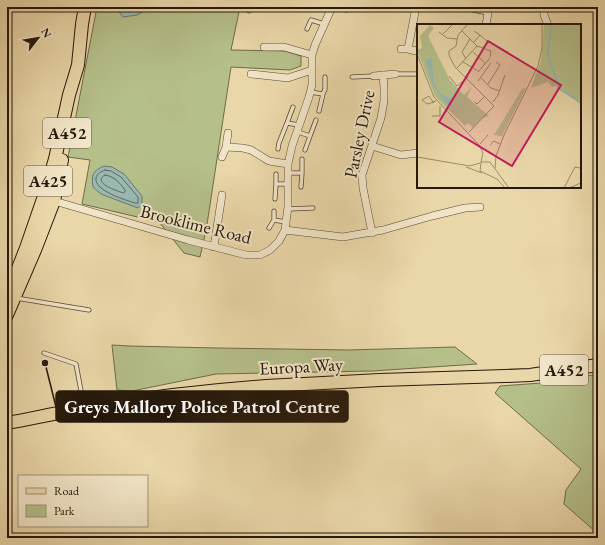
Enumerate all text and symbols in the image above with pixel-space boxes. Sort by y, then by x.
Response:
north arrow [18,18,58,58]
inset map [417,24,581,188]
text: N [38,25,55,40]
street label: Parsley Drive [338,88,380,180]
road number: A452 [43,118,91,148]
road number: A425 [24,166,72,196]
street label: Brooklime Road [138,199,255,249]
street label: Europa Way [259,352,344,380]
road number: A452 [540,355,588,385]
callout: Greys Mallory Police Patrol Centre [56,391,348,422]
text: Greys Mallory Police Patrol Centre [64,394,340,419]
legend [18,475,148,527]
text: Road [54,483,80,499]
text: Park [54,503,75,519]

